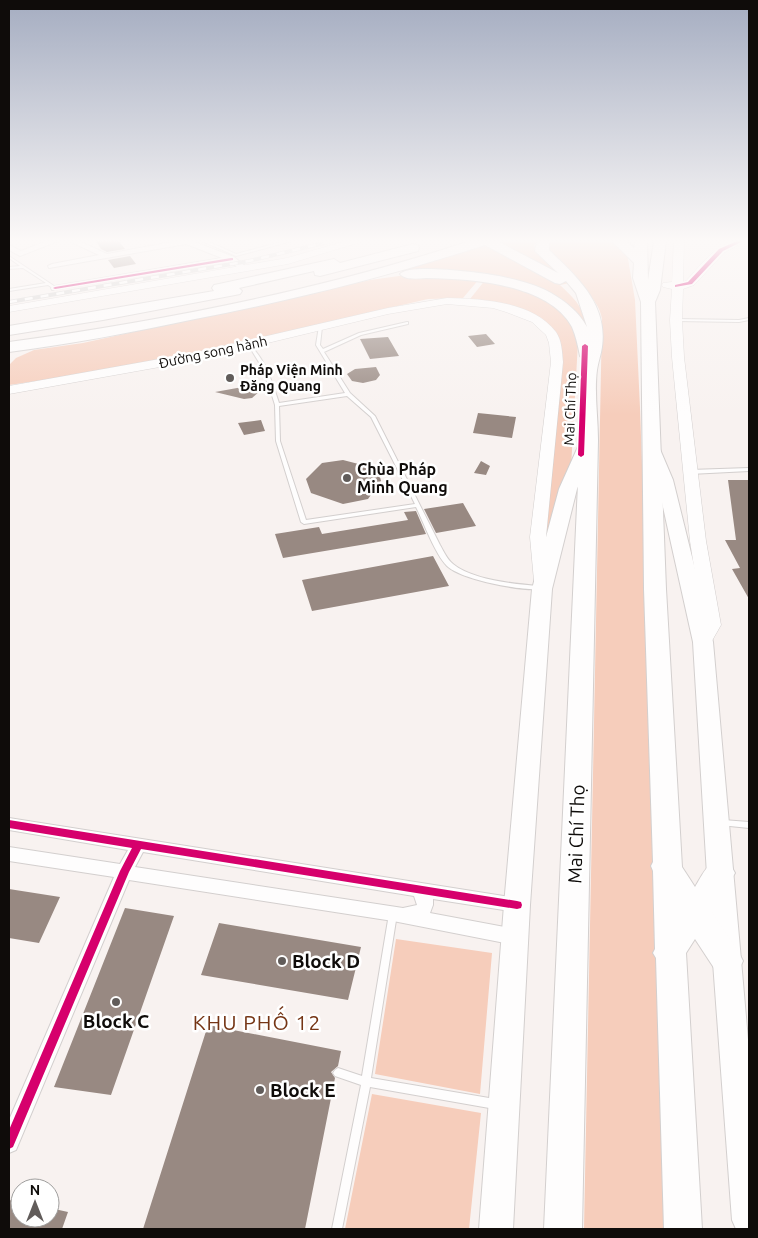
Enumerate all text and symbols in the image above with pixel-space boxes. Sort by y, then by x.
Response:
street label: Đường song hành [157,333,269,371]
place label: Pháp Viện Minh Đăng Quang [240,362,343,394]
marker: Pháp Viện Minh Đăng Quang [224,372,236,384]
street label: Mai Chí Thọ [561,372,579,446]
place label: Chùa Pháp Minh Quang [357,460,448,496]
marker: Chùa Pháp Minh Quang [341,472,353,484]
street label: Mai Chí Thọ [563,784,589,884]
place label: Block D [292,950,360,972]
marker: Block D [276,955,288,967]
marker: Block C [110,996,122,1008]
district label: KHU PHỐ 12 [193,1005,321,1034]
place label: Block C [83,1010,149,1032]
place label: Block E [270,1079,336,1101]
marker: Block E [254,1084,266,1096]
north arrow [10,1178,60,1228]
text: N [30,1182,40,1198]

